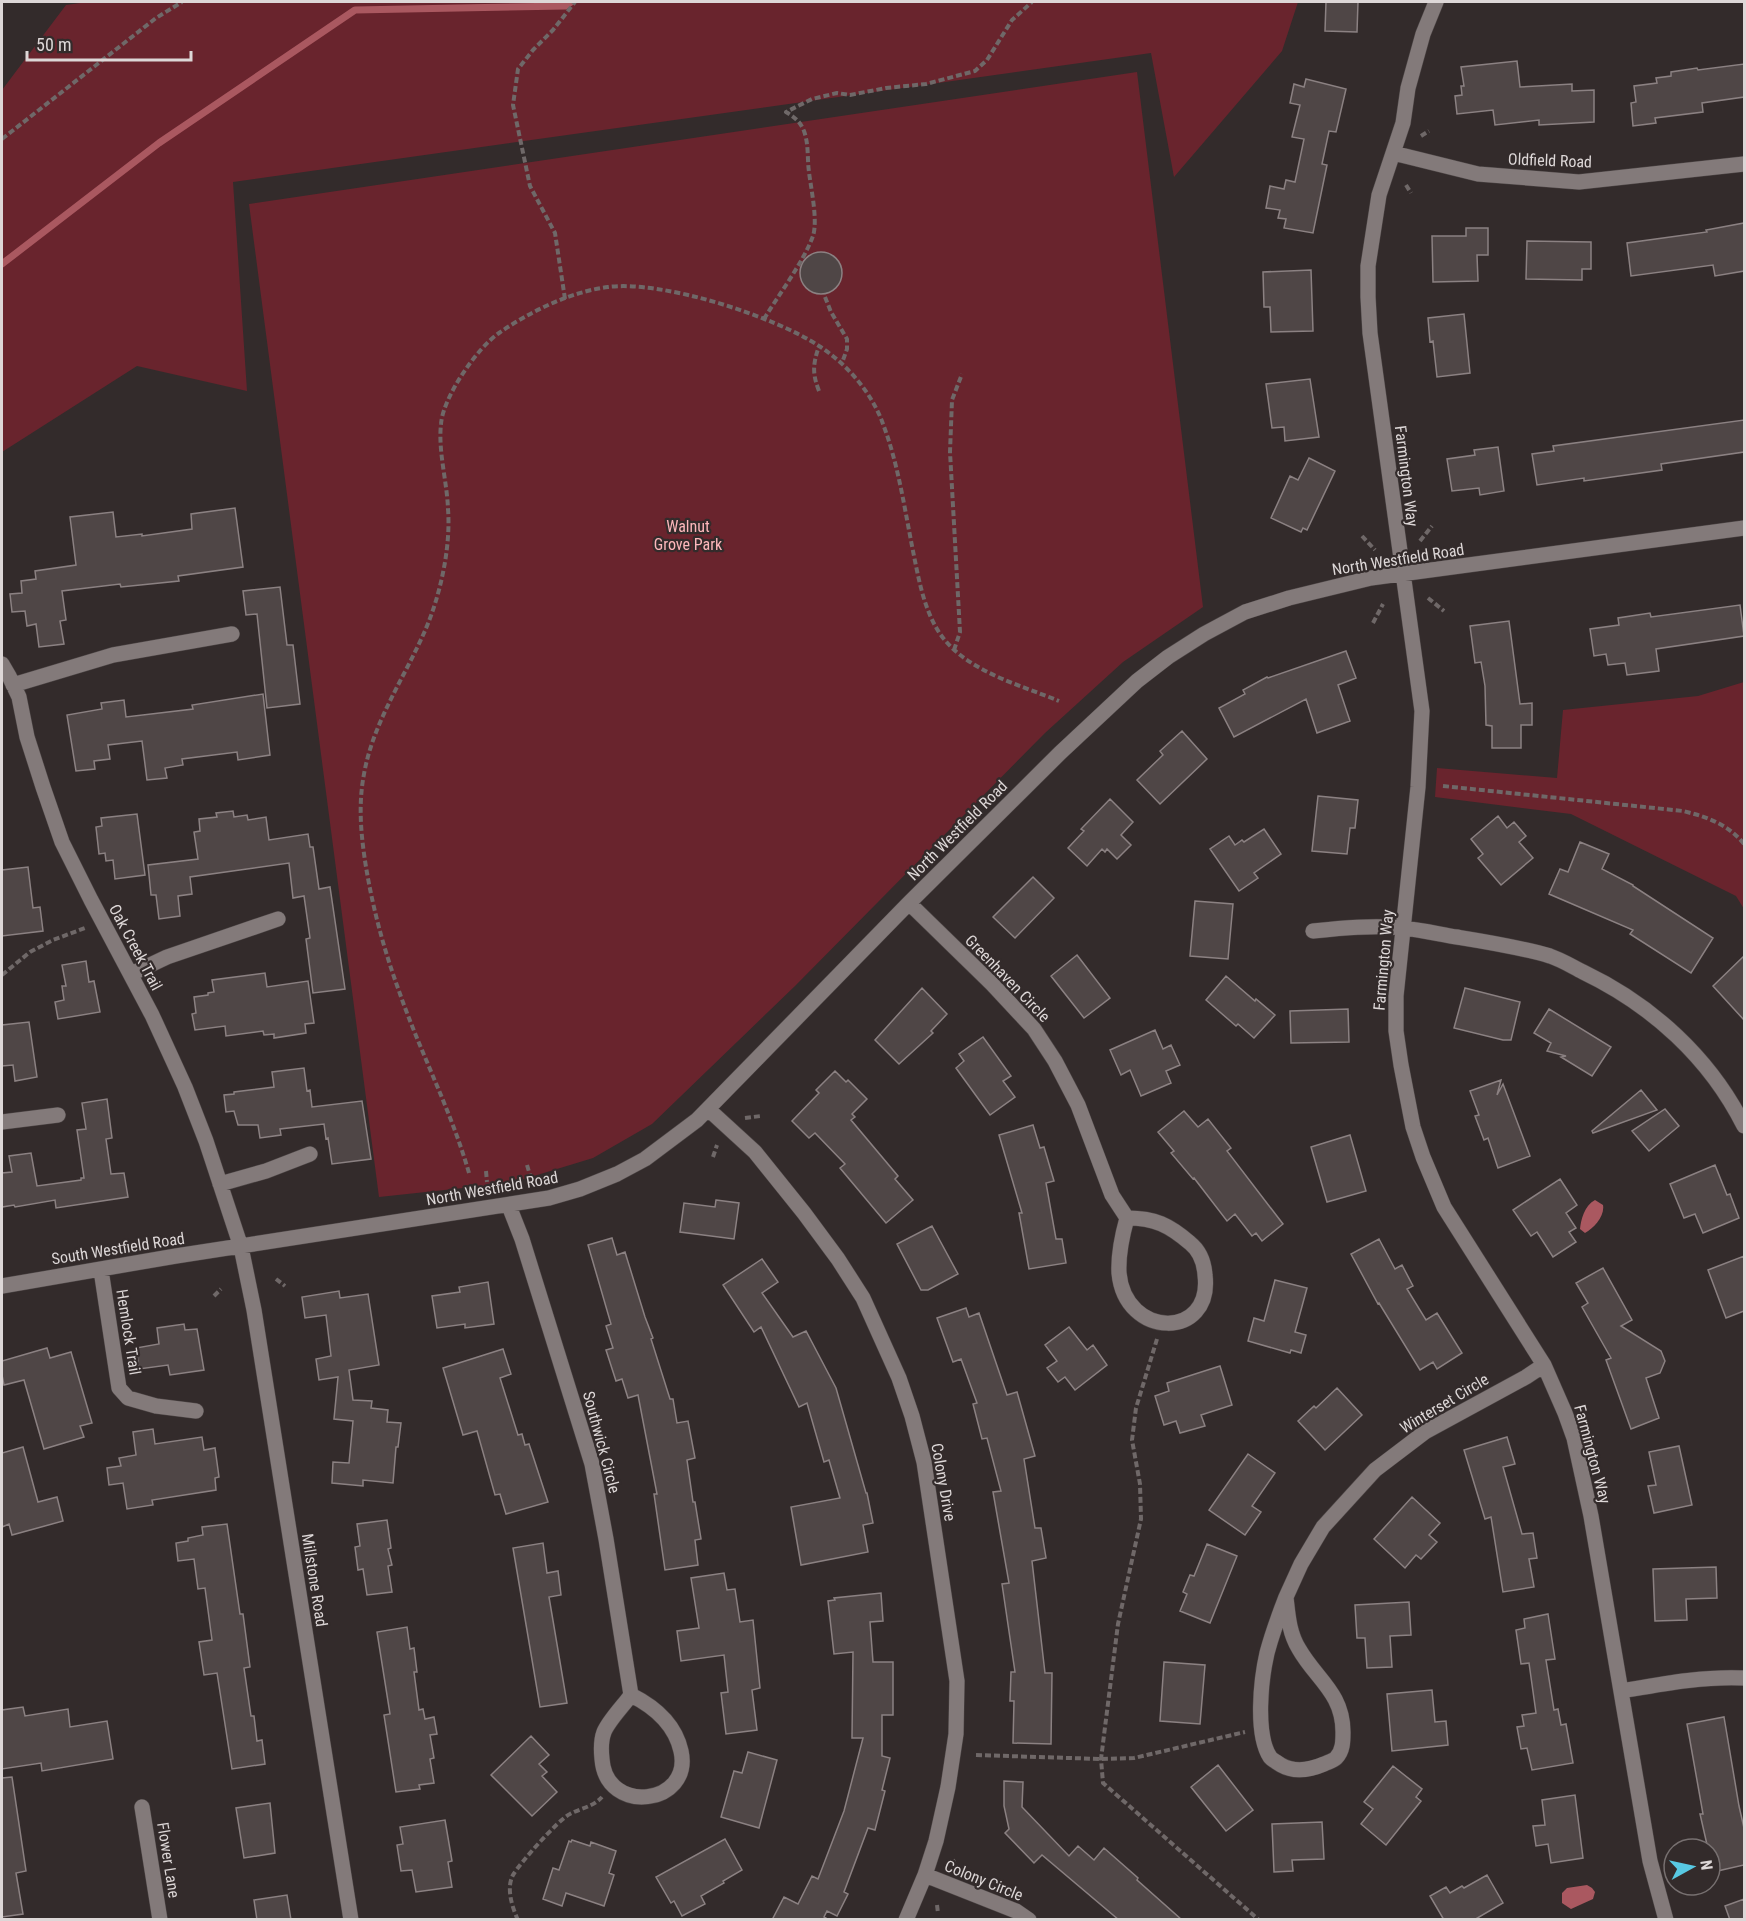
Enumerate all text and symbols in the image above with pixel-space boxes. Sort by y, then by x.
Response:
scale bar [27,24,190,62]
text: 50 m [36,34,71,55]
street label: Oldfield Road [1508,150,1592,171]
street label: Farmington Way [1391,425,1422,528]
park label: Walnut Grove Park [654,517,723,554]
street label: North Westfield Road [1331,540,1466,579]
street label: North Westfield Road [903,776,1011,884]
street label: Oak Creek Trail [105,901,166,994]
street label: Farmington Way [1370,908,1397,1011]
street label: Greenhaven Circle [961,931,1054,1026]
street label: North Westfield Road [425,1168,560,1209]
street label: South Westfield Road [50,1229,186,1268]
street label: Hemlock Trail [112,1288,145,1376]
street label: Winterset Circle [1397,1370,1492,1437]
street label: Southwick Circle [579,1389,624,1495]
street label: Farmington Way [1570,1403,1615,1506]
street label: Colony Drive [927,1442,960,1523]
street label: Millstone Road [298,1532,331,1628]
street label: Flower Lane [153,1821,184,1899]
north arrow [1662,1837,1722,1897]
street label: Colony Circle [942,1856,1026,1905]
text: N [1696,1859,1716,1871]

